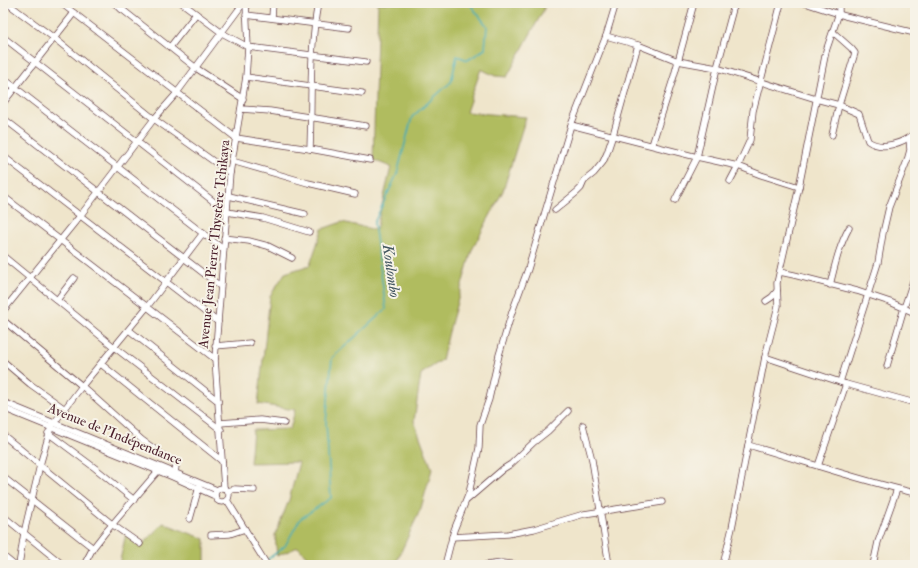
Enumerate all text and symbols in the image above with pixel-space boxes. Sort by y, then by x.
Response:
street label: Avenue Jean Pierre Thystère Tchikaya [194,139,234,350]
water label: Koulombo [378,242,404,299]
street label: Avenue de l'Indépendance [44,399,185,470]

